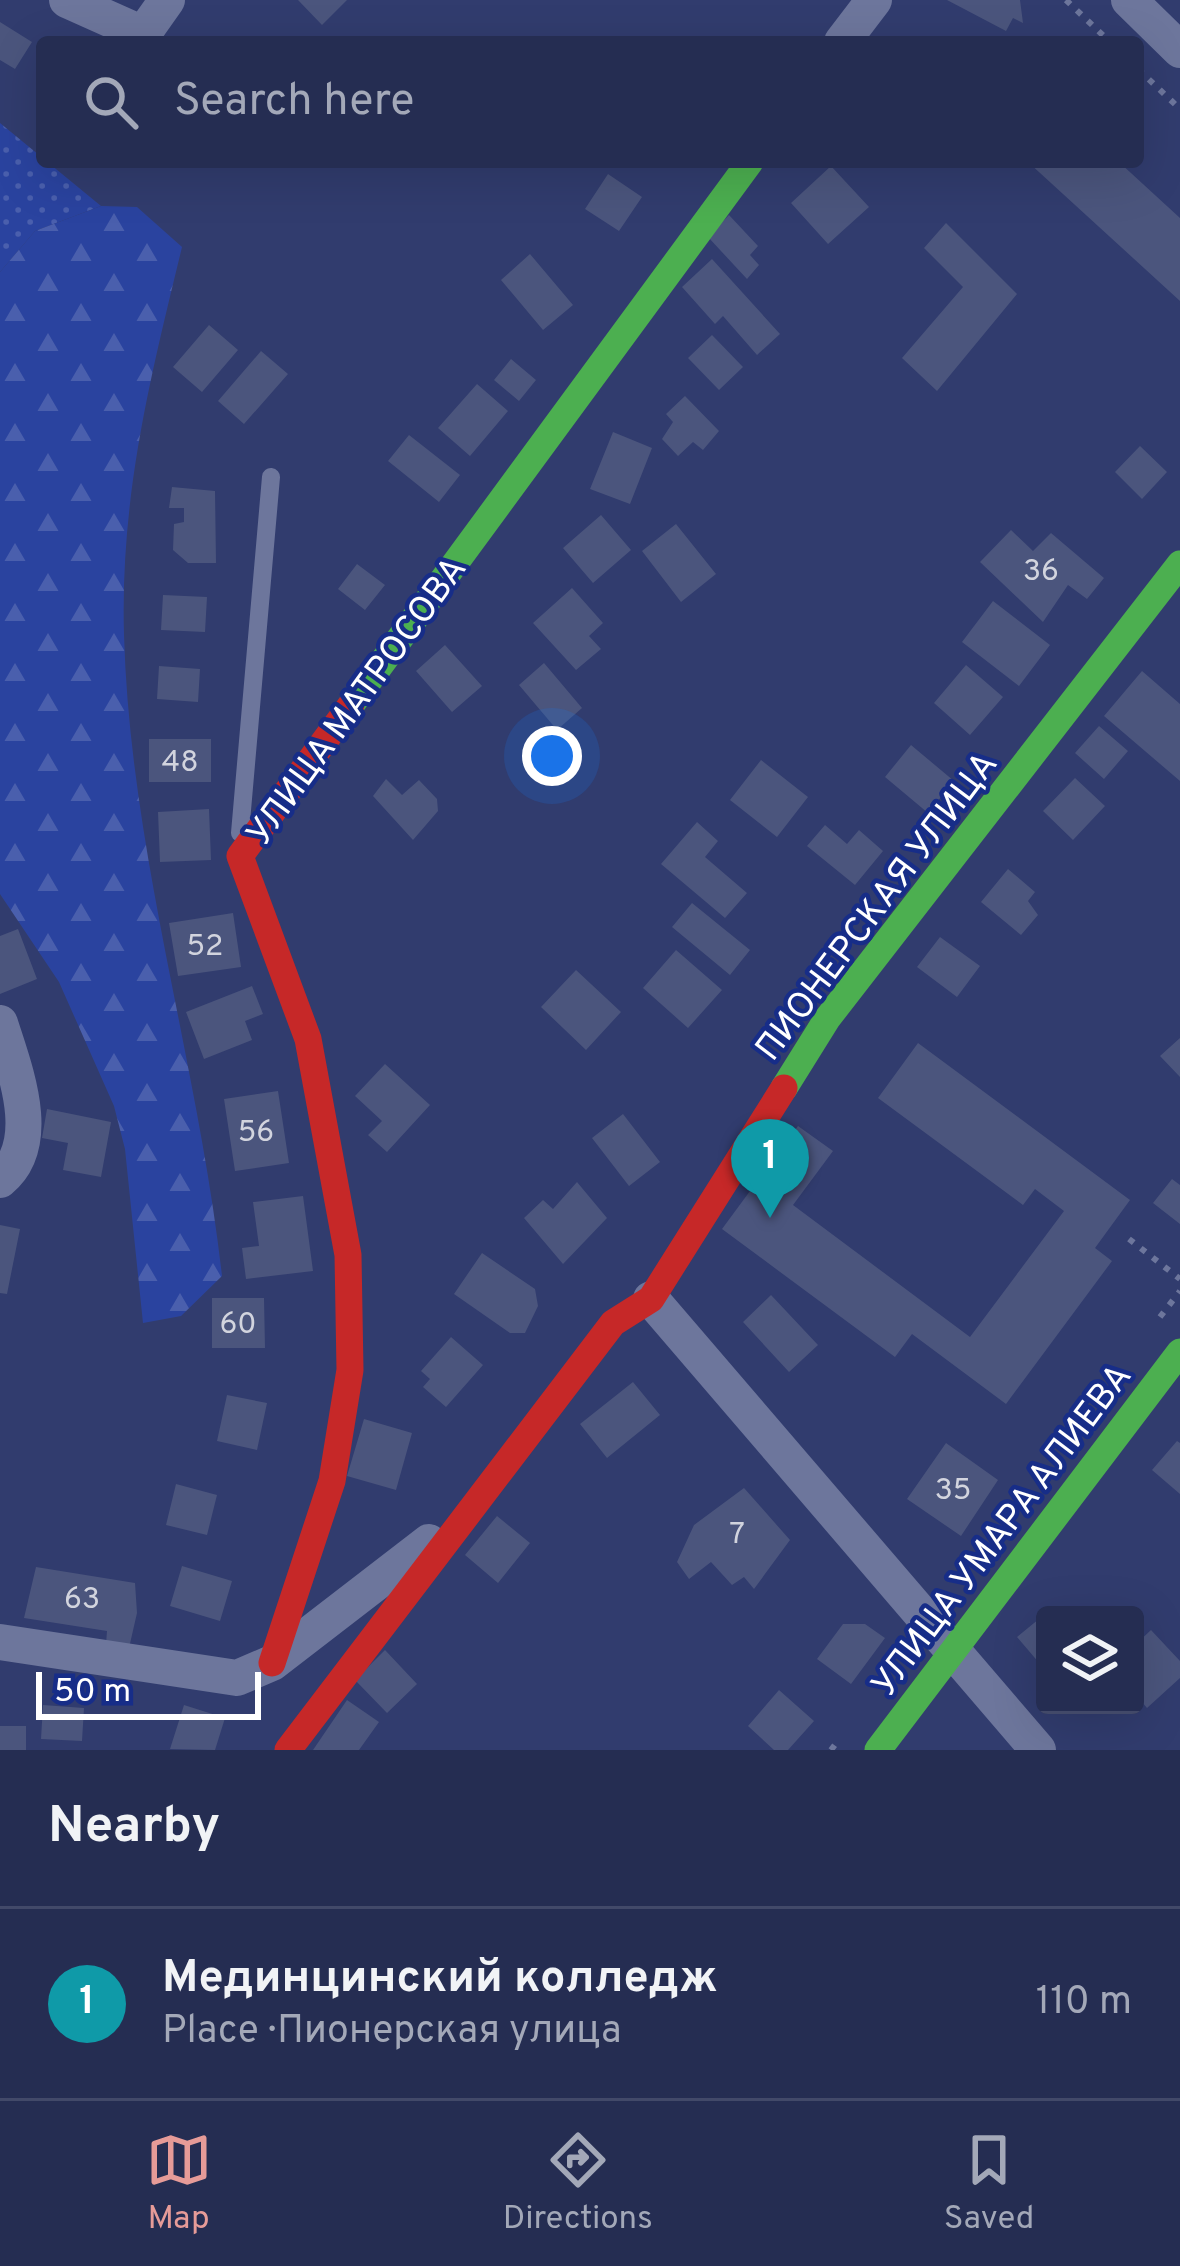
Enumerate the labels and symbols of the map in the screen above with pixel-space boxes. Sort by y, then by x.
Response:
street label: УЛИЦА МАТРОСОВА [238,549,479,856]
house number: 36 [1023,554,1059,591]
your location [522,726,582,786]
street label: ПИОНЕРСКАЯ УЛИЦА [747,744,1010,1071]
house number: 48 [162,745,198,782]
house number: 52 [187,929,223,966]
house number: 56 [238,1115,274,1152]
pin: 1 [731,1119,809,1218]
house number: 60 [219,1307,257,1344]
street label: УЛИЦА УМАРА АЛИЕВА [863,1356,1144,1707]
house number: 35 [935,1473,971,1510]
house number: 7 [729,1517,745,1554]
house number: 63 [64,1582,100,1619]
scale bar [36,1666,261,1719]

